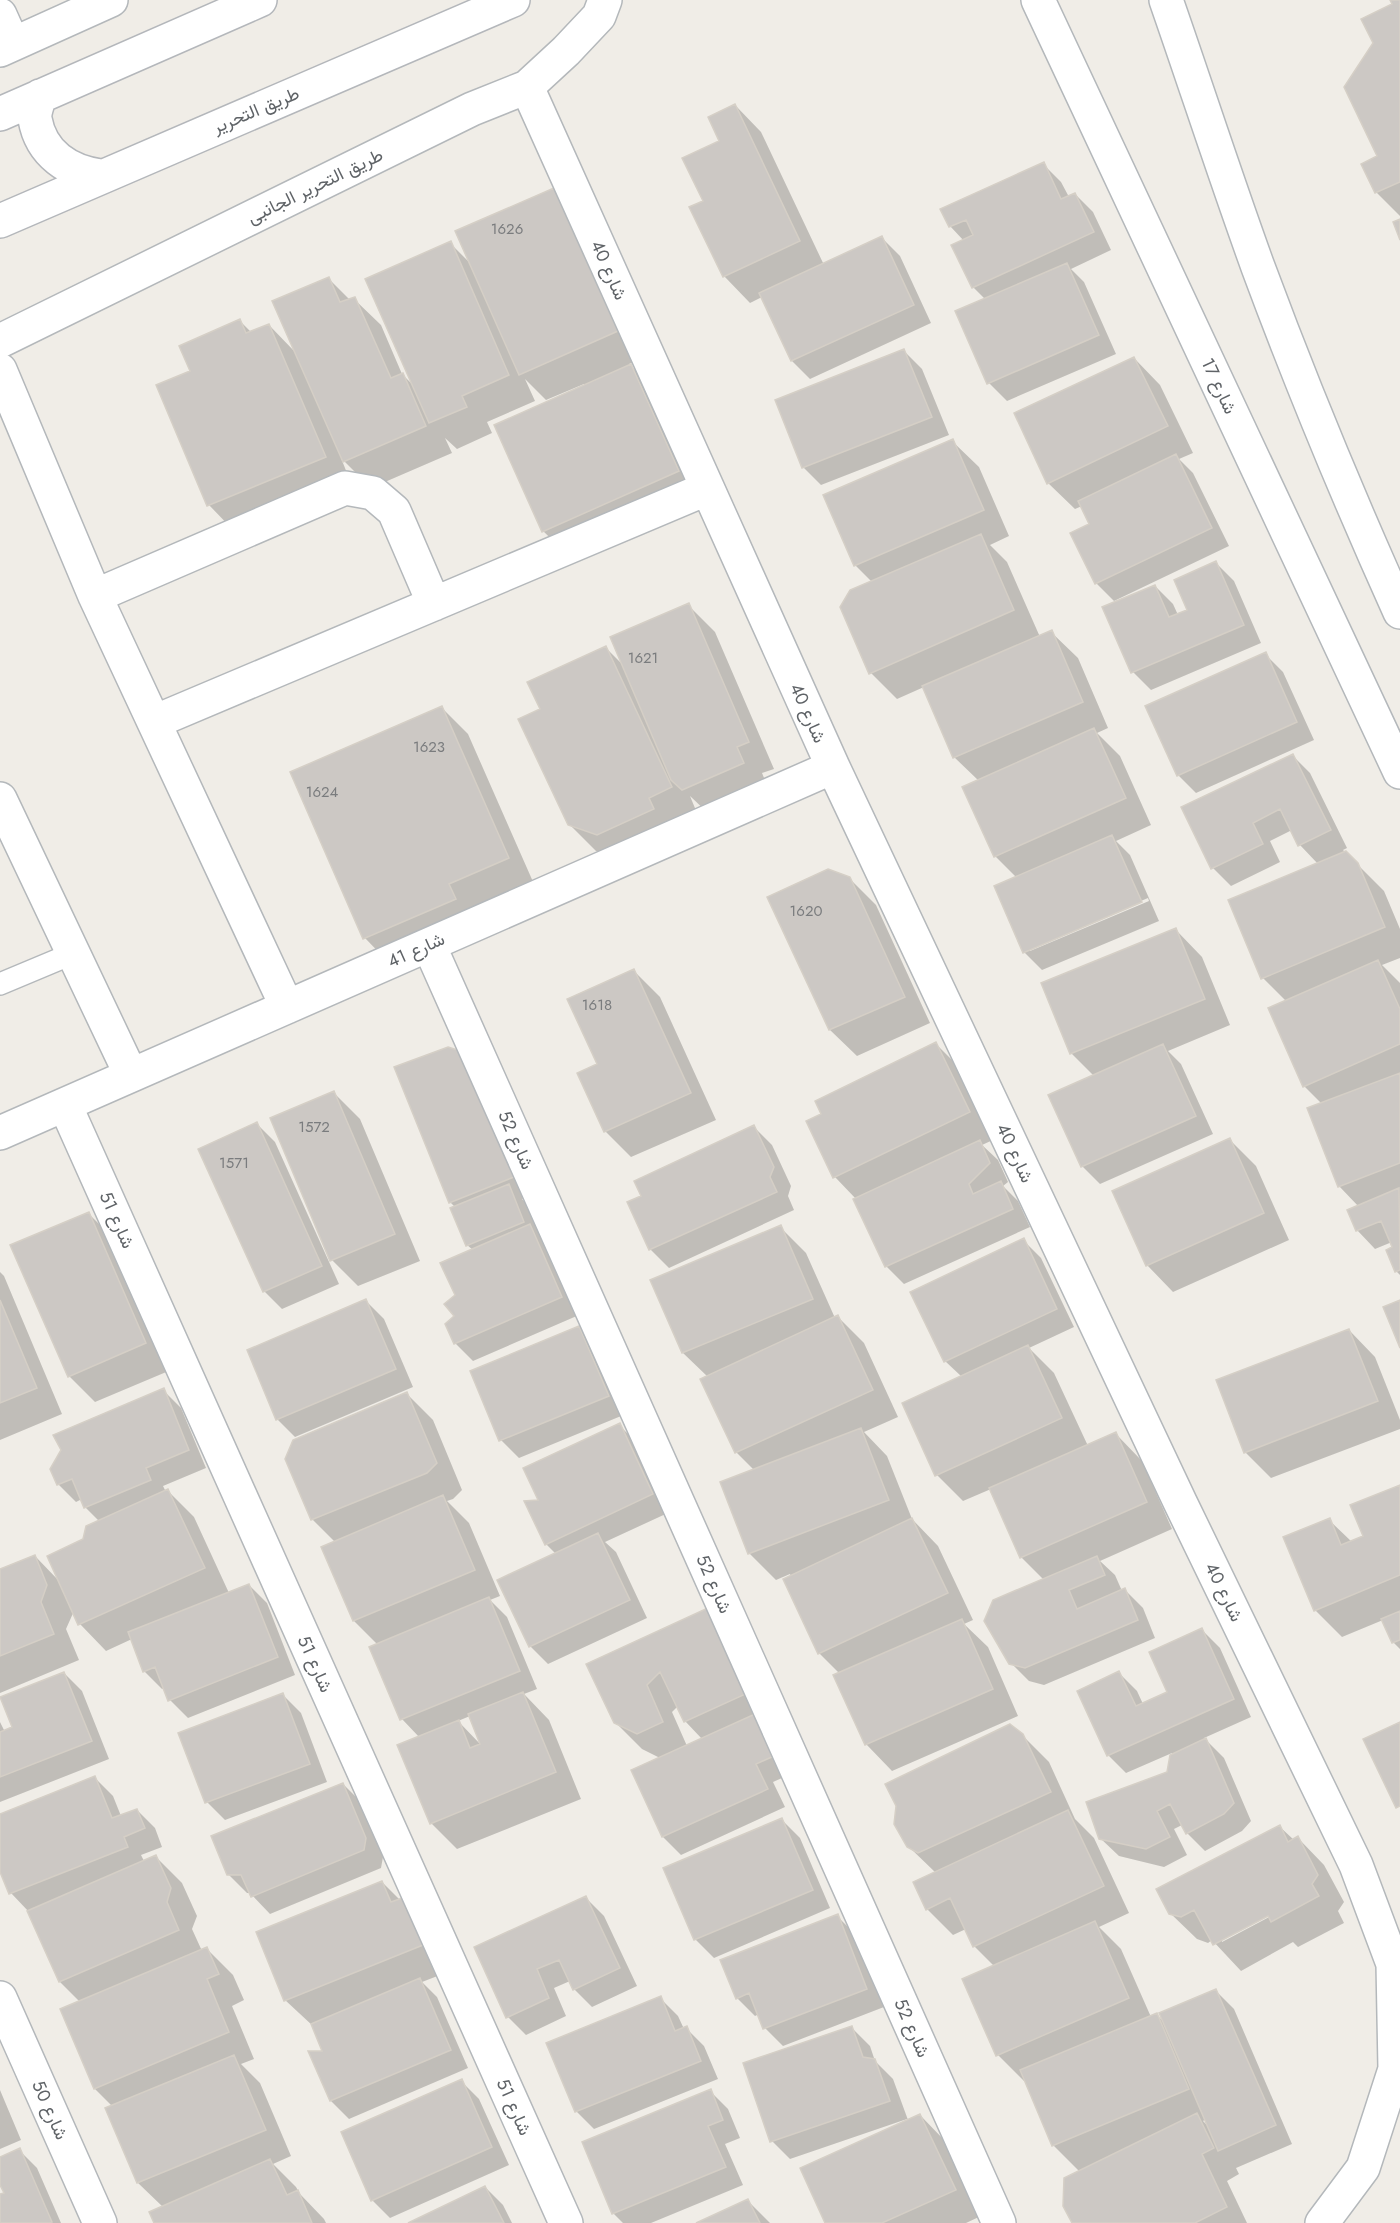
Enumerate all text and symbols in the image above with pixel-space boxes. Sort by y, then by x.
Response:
street label: طريق التحرير [208,80,303,140]
street label: طريق التحرير الجانبى [243,142,387,230]
house number: 1626 [491,218,523,240]
street label: شارع 40 [584,236,634,304]
street label: شارع 17 [1195,354,1243,418]
house number: 1621 [628,647,658,669]
street label: شارع 40 [783,679,833,747]
house number: 1623 [413,736,445,758]
house number: 1624 [306,781,339,803]
house number: 1620 [790,900,822,922]
street label: شارع 41 [383,926,449,974]
house number: 1618 [582,994,612,1016]
street label: شارع 52 [492,1106,540,1174]
house number: 1572 [298,1116,330,1138]
street label: شارع 40 [990,1119,1040,1187]
house number: 1571 [219,1152,249,1174]
street label: شارع 51 [93,1187,141,1253]
street label: شارع 52 [690,1550,738,1618]
street label: شارع 40 [1199,1558,1249,1626]
street label: شارع 51 [291,1631,339,1697]
street label: شارع 52 [888,1994,936,2062]
street label: شارع 51 [490,2074,538,2140]
street label: شارع 50 [25,2076,75,2144]

